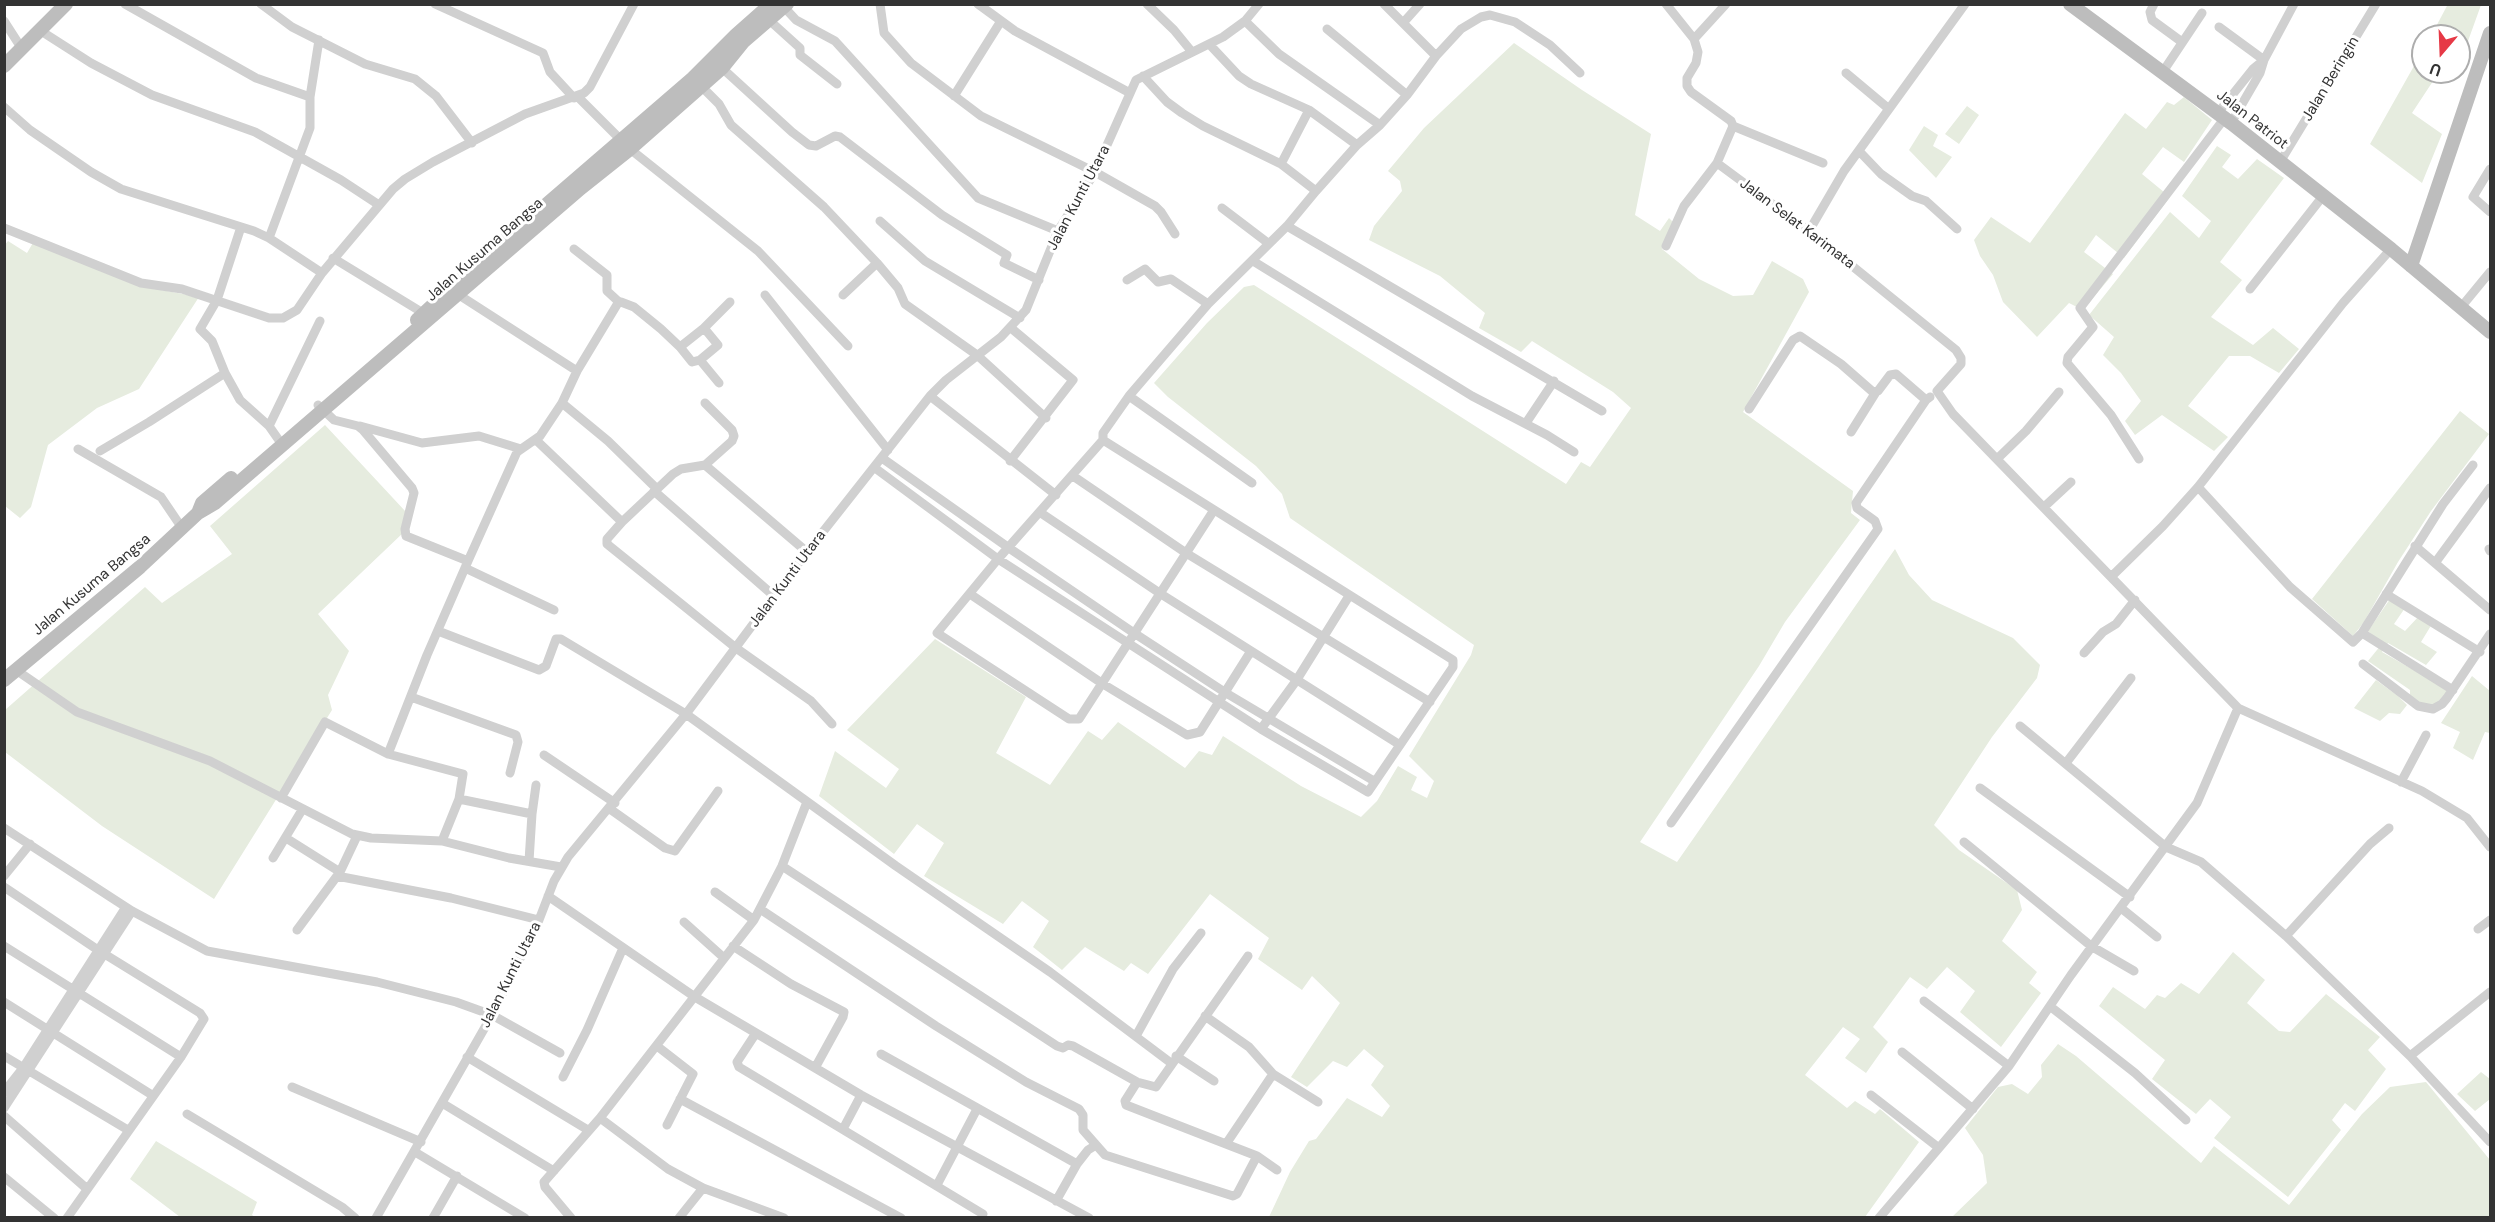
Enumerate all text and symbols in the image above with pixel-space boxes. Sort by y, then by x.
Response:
north arrow [2411,24,2471,84]
street label: Jalan Beringin [2299,33,2363,125]
text: U [2427,58,2444,81]
street label: Jalan Patriot [2213,87,2291,153]
street label: Jalan Kunti Utara [1044,142,1114,254]
street label: Jalan Selat Karimata [1736,175,1858,273]
street label: Jalan Kusuma Bangsa [423,195,547,305]
street label: Jalan Kunti Utara [746,527,830,631]
street label: Jalan Kusuma Bangsa [29,530,155,640]
street label: Jalan Kunti Utara [477,919,545,1031]

